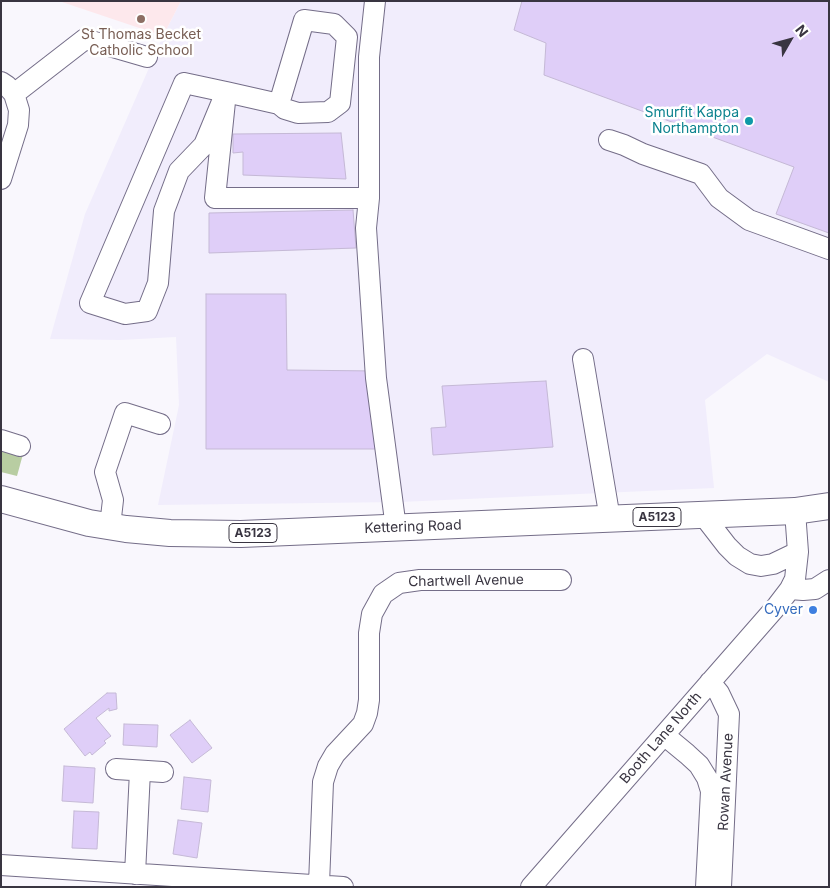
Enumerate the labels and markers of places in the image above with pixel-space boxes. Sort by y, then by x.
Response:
marker: St Thomas Becket Catholic School [135,13,147,25]
place label: St Thomas Becket Catholic School [81,27,201,59]
place label: Smurfit Kappa Northampton [644,105,739,138]
marker: Smurfit Kappa Northampton [743,115,755,127]
place label: Cyver [764,602,803,618]
marker: Cyver [807,604,819,616]

